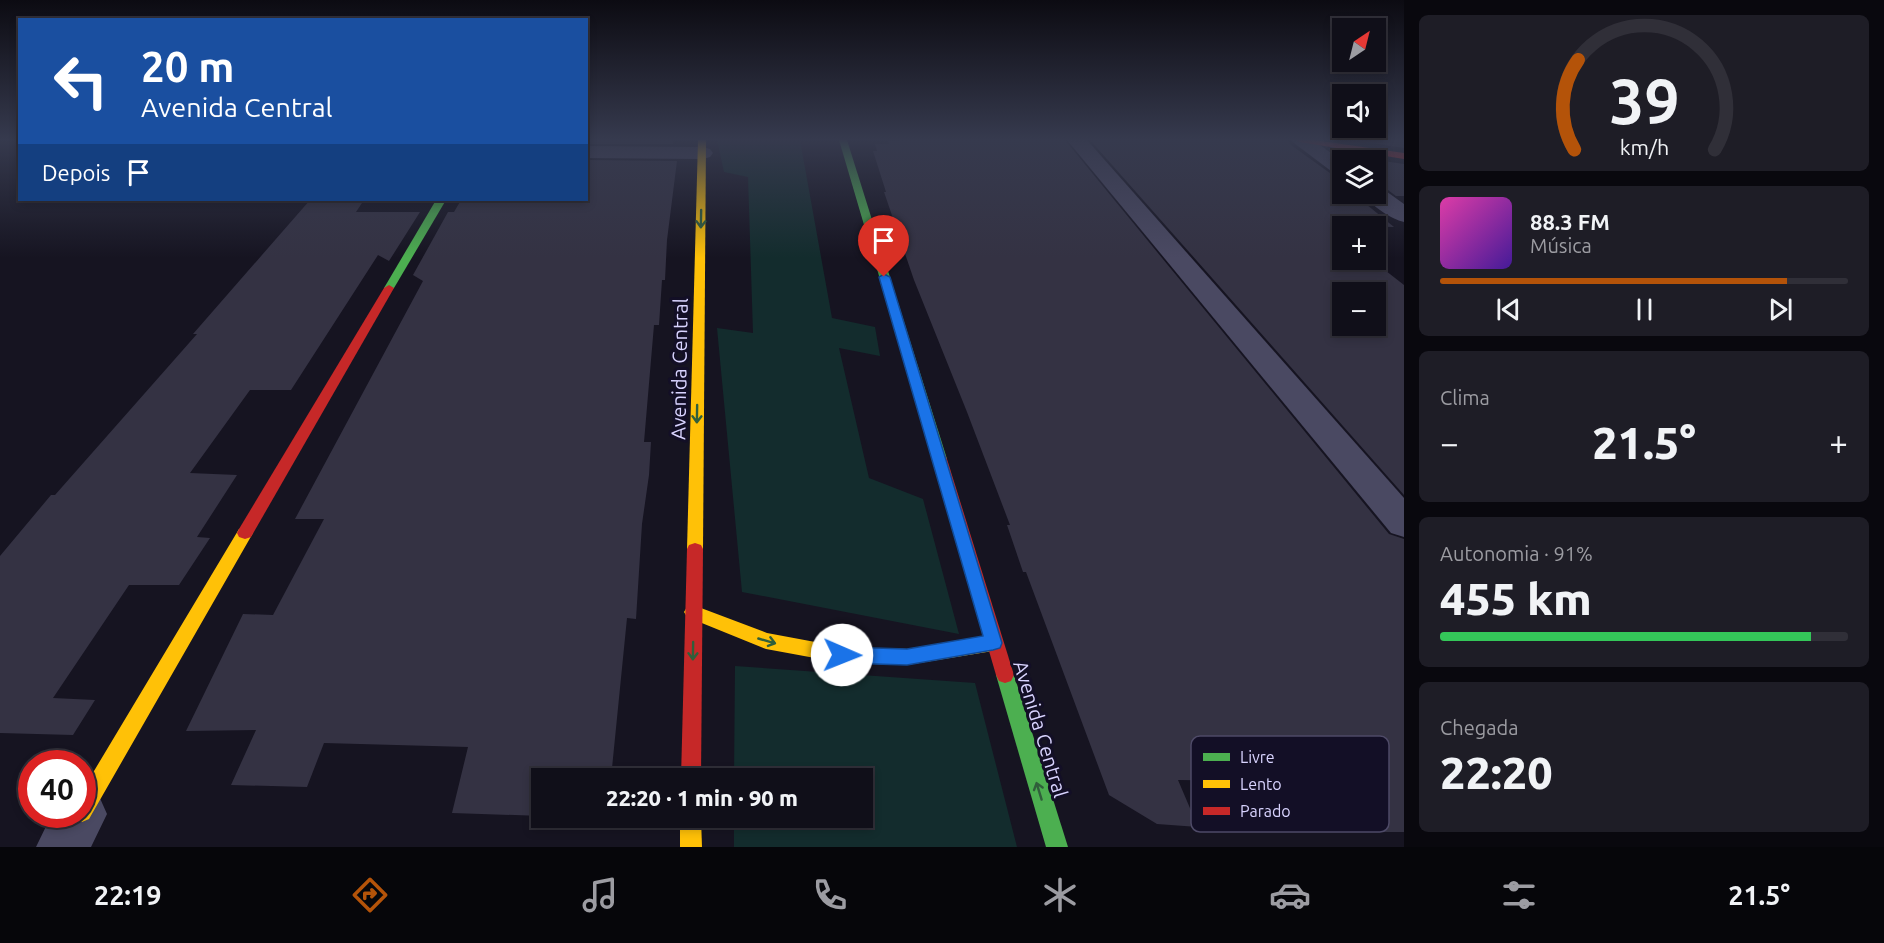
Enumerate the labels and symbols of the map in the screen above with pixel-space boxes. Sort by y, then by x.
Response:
north arrow [1332,18,1386,72]
one-way arrow [695,209,707,229]
pin [858,215,909,277]
street label: Avenida Central [666,298,692,440]
one-way arrow [691,404,703,424]
position arrow [810,623,874,687]
one-way arrow [757,635,776,647]
one-way arrow [687,641,699,661]
street label: Avenida Central [1009,658,1073,800]
legend [1191,736,1389,832]
text: Livre [1240,748,1275,766]
speed limit sign: 40 [18,750,96,828]
text: Lento [1240,775,1282,793]
one-way arrow [1033,782,1044,801]
text: Parado [1240,802,1291,820]

